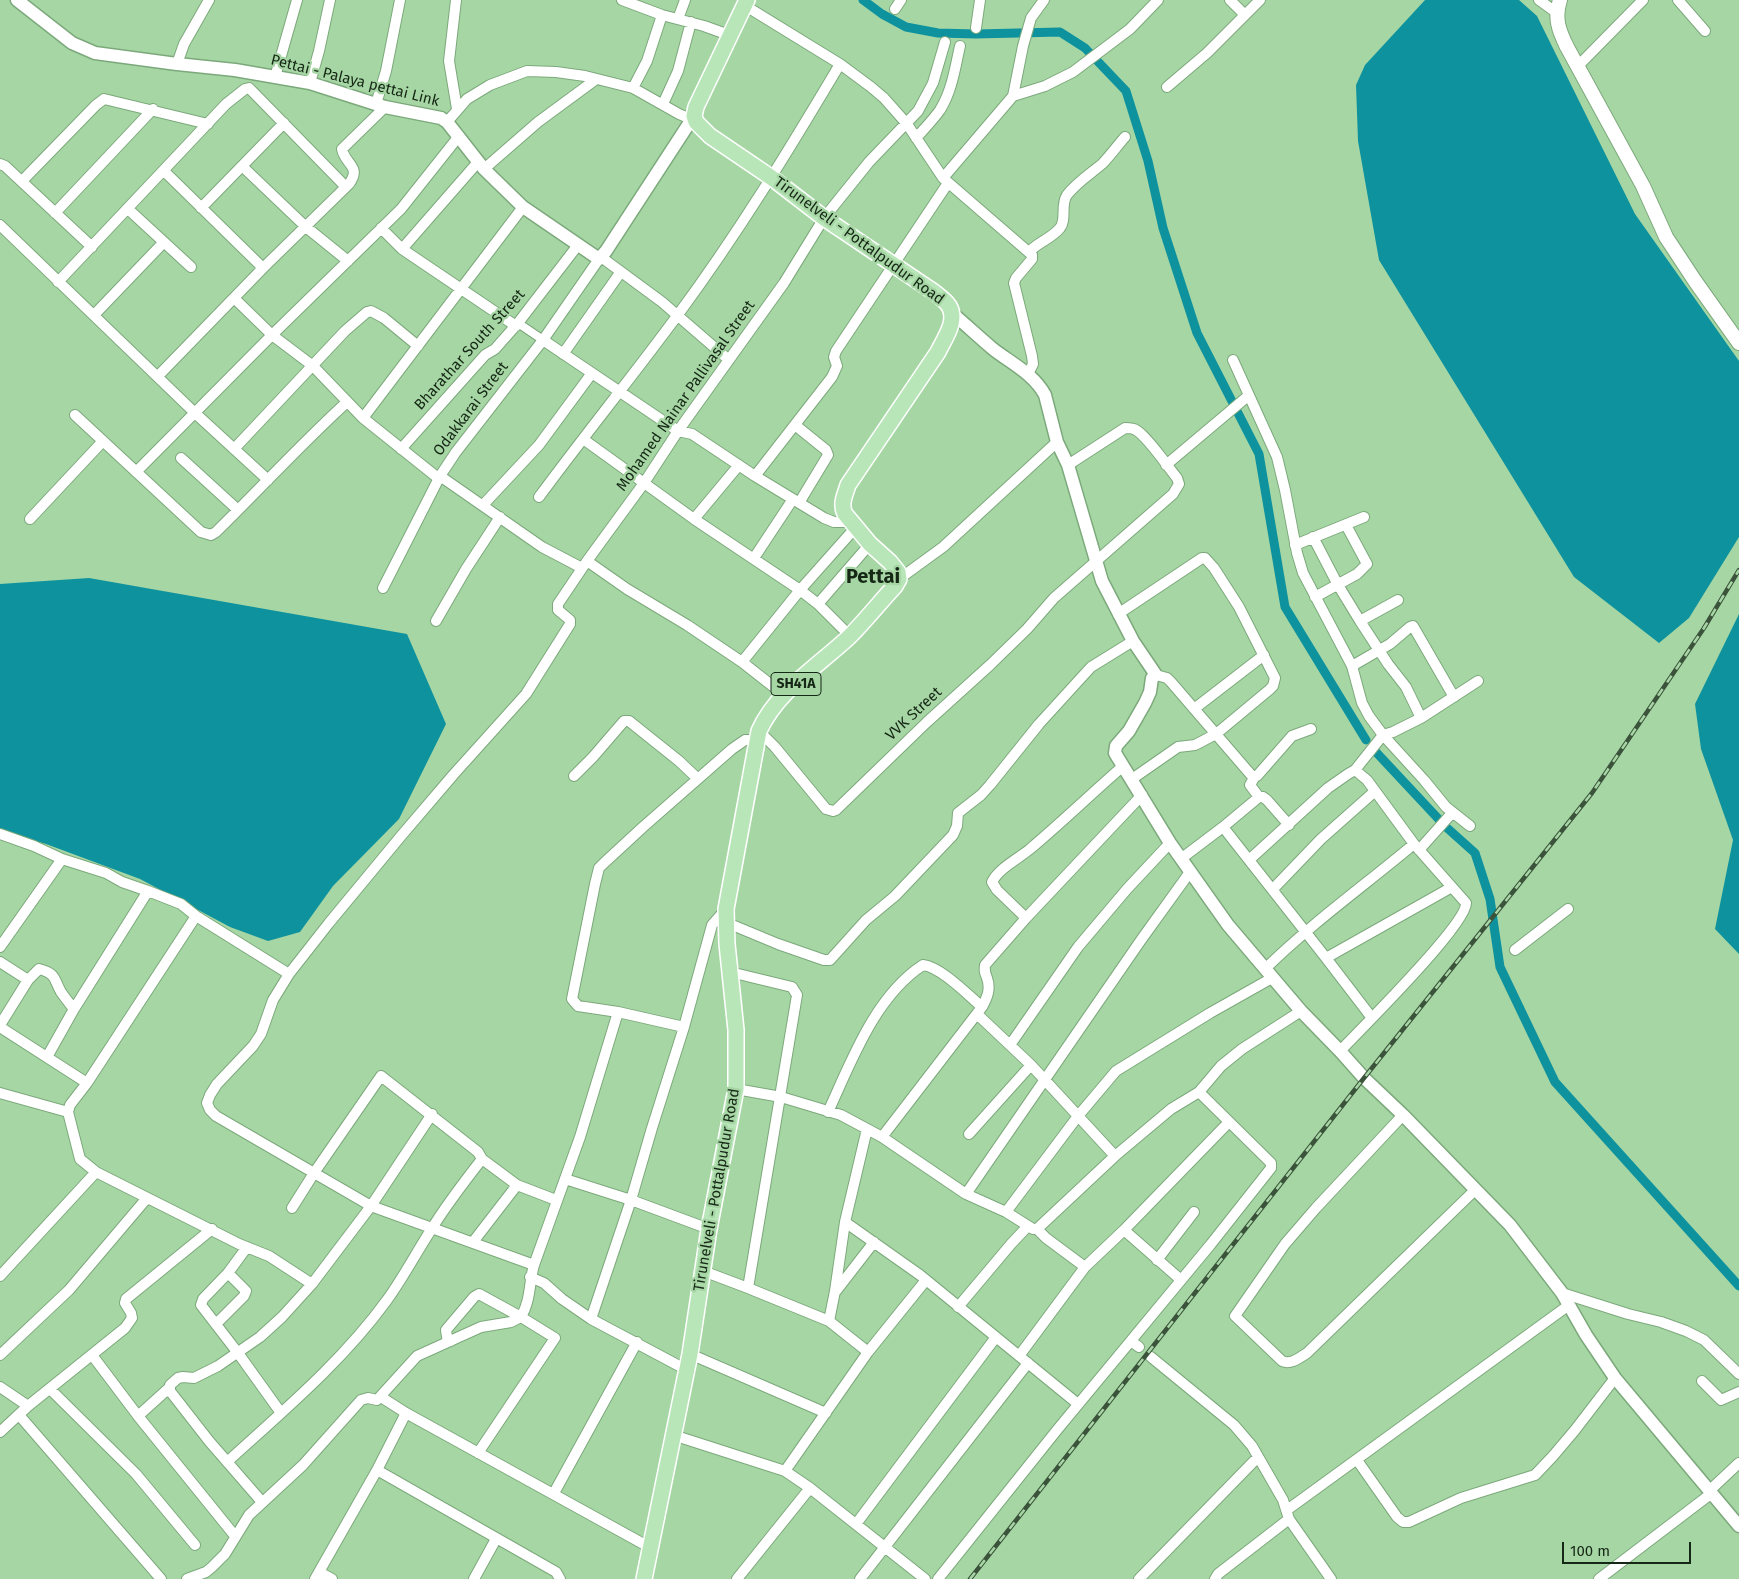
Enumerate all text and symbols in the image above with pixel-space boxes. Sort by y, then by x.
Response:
street label: Pettai - Palaya pettai Link [269,51,441,111]
street label: Tirunelveli - Pottalpudur Road [771,173,947,309]
street label: Bharathar South Street [411,286,529,414]
street label: Mohamed Nainar Pallivasal Street [613,297,759,495]
street label: Odakkarai Street [430,358,512,460]
district label: Pettai [846,565,900,589]
road number: SH41A [771,672,821,696]
street label: VVK Street [882,683,946,745]
street label: Tirunelveli - Pottalpudur Road [690,1087,744,1293]
scale bar [1564,1532,1693,1564]
text: 100 m [1570,1542,1610,1560]

